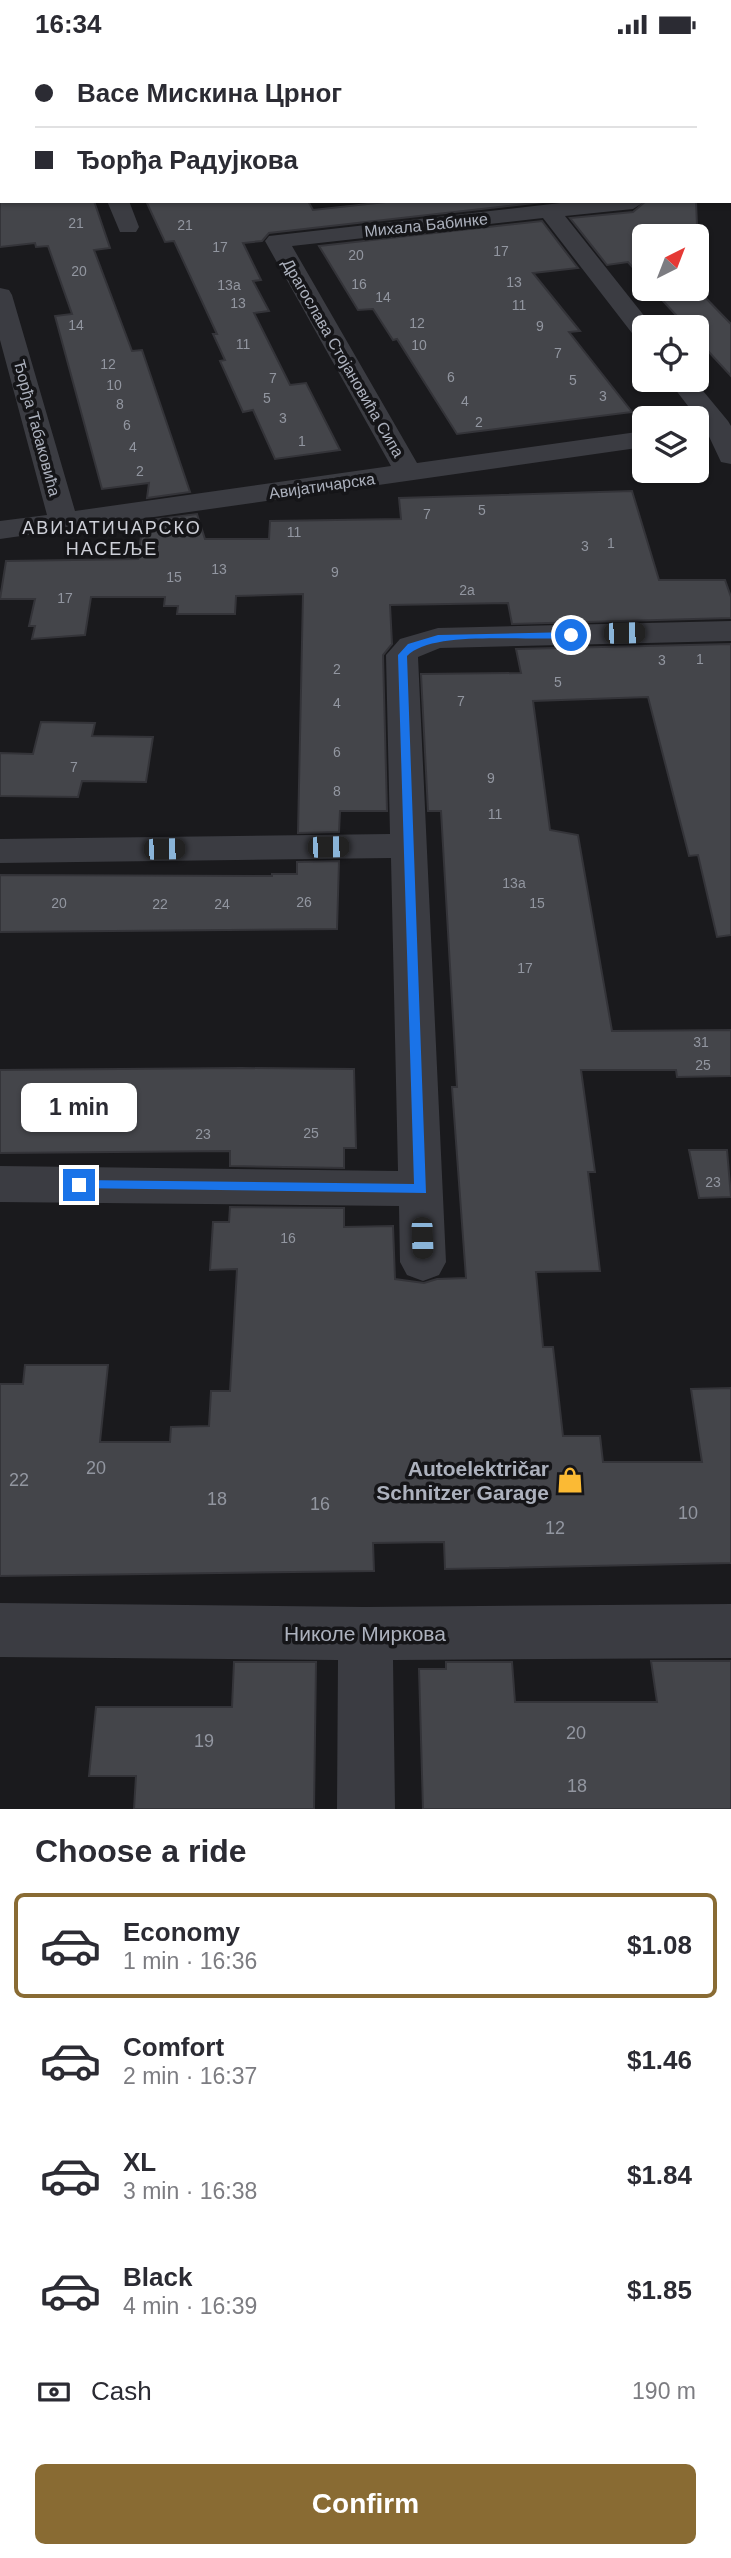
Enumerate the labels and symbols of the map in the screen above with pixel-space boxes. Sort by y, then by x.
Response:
street label: Михала Бабинке [363,210,489,240]
house number: 21 [68,215,84,231]
house number: 21 [177,217,193,233]
north arrow [632,224,709,301]
house number: 17 [212,239,228,255]
house number: 17 [493,243,509,259]
house number: 20 [348,247,364,263]
street label: Драгослава Стојановића Сипа [279,256,407,460]
house number: 20 [71,263,87,279]
house number: 13 [506,274,522,290]
house number: 16 [351,276,367,292]
house number: 13a [217,277,241,293]
house number: 14 [375,289,391,305]
house number: 13 [230,295,246,311]
house number: 11 [512,297,526,313]
house number: 12 [409,315,425,331]
house number: 14 [68,317,84,333]
house number: 9 [536,318,544,334]
house number: 11 [236,336,250,352]
house number: 10 [411,337,427,353]
house number: 7 [554,345,562,361]
house number: 12 [100,356,116,372]
street label: Ђорђа Табаковића [11,358,63,498]
house number: 6 [447,369,455,385]
house number: 7 [269,370,277,386]
house number: 5 [569,372,577,388]
house number: 10 [106,377,122,393]
house number: 3 [599,388,607,404]
house number: 5 [263,390,271,406]
house number: 4 [461,393,469,409]
house number: 8 [116,396,124,412]
house number: 3 [279,410,287,426]
house number: 2 [475,414,483,430]
house number: 6 [123,417,131,433]
house number: 1 [298,433,306,449]
house number: 4 [129,439,137,455]
house number: 2 [136,463,144,479]
street label: Авијатичарска [268,470,376,502]
house number: 5 [478,502,486,518]
house number: 7 [423,506,431,522]
district label: АВИЈАТИЧАРСКО НАСЕЉЕ [22,518,202,559]
house number: 11 [287,524,301,540]
house number: 1 [607,535,615,551]
house number: 3 [581,538,589,554]
house number: 13 [211,561,227,577]
house number: 9 [331,564,339,580]
house number: 15 [166,569,182,585]
house number: 2a [459,582,475,598]
house number: 17 [57,590,73,606]
route start [555,619,587,651]
car [603,622,646,644]
house number: 1 [696,651,704,667]
house number: 3 [658,652,666,668]
house number: 2 [333,661,341,677]
house number: 5 [554,674,562,690]
house number: 7 [457,693,465,709]
house number: 4 [333,695,341,711]
house number: 6 [333,744,341,760]
house number: 7 [70,759,78,775]
house number: 9 [487,770,495,786]
house number: 8 [333,783,341,799]
house number: 11 [488,806,502,822]
car [307,836,350,858]
car [143,838,186,860]
house number: 13a [502,875,526,891]
house number: 26 [296,894,312,910]
house number: 20 [51,895,67,911]
house number: 15 [529,895,545,911]
house number: 22 [152,896,168,912]
house number: 24 [214,896,230,912]
house number: 17 [517,960,533,976]
house number: 31 [693,1034,709,1050]
house number: 25 [695,1057,711,1073]
callout: 1 min [21,1083,137,1133]
house number: 25 [303,1125,319,1141]
house number: 23 [195,1126,211,1142]
route end [63,1169,95,1201]
house number: 23 [705,1174,721,1190]
car [411,1217,434,1259]
house number: 16 [280,1230,296,1246]
place label: Autoelektričar Schnitzer Garage [376,1457,549,1504]
house number: 20 [86,1458,106,1478]
shop icon: Autoelektričar Schnitzer Garage [555,1465,585,1495]
house number: 22 [9,1470,29,1490]
house number: 18 [207,1489,227,1509]
house number: 16 [310,1494,330,1514]
house number: 10 [678,1503,698,1523]
house number: 12 [545,1518,565,1538]
street label: Николе Миркова [284,1622,446,1645]
house number: 20 [566,1723,586,1743]
house number: 19 [194,1731,214,1751]
house number: 18 [567,1776,587,1796]

